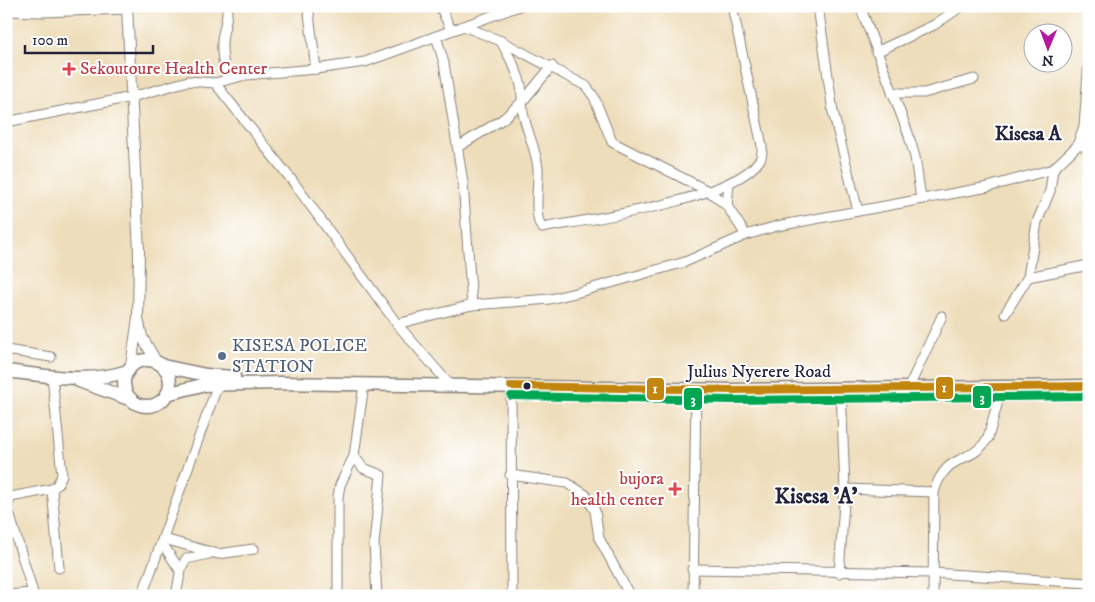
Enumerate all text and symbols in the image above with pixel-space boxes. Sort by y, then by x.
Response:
scale bar [25,22,152,54]
north arrow [1022,22,1072,72]
text: 100 m [32,31,68,50]
text: N [1041,51,1054,69]
place label: Sekoutoure Health Center [80,58,268,80]
marker: Sekoutoure Health Center [62,62,76,76]
district label: Kisesa A [995,122,1062,147]
place label: KISESA POLICE STATION [232,335,367,378]
marker: KISESA POLICE STATION [216,350,228,362]
street label: Julius Nyerere Road [685,361,831,383]
line badge: 1 [935,376,954,400]
line badge: 1 [646,377,665,401]
text: 1 [941,379,947,397]
text: 1 [652,380,658,398]
unlabelled marker [522,381,532,391]
line badge: 3 [972,385,992,409]
line badge: 3 [683,387,703,411]
text: 3 [979,389,985,407]
text: 3 [690,391,696,409]
place label: bujora health center [571,468,664,511]
marker: bujora health center [668,482,682,496]
district label: Kisesa 'A' [775,483,858,510]

